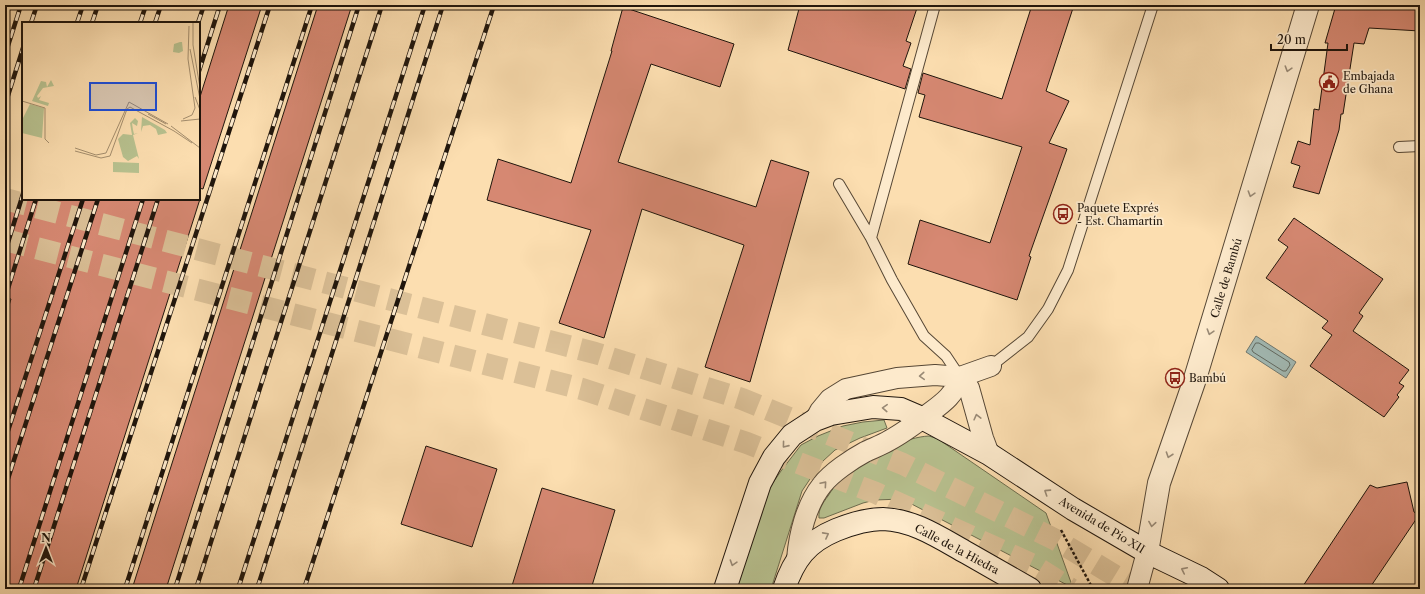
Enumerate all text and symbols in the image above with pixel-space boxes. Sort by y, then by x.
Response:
inset map [22,22,200,200]
scale bar [1271,26,1347,52]
text: 20 m [1277,32,1306,47]
one-way arrow [1284,65,1293,72]
place label: Embajada de Ghana [1343,69,1395,96]
public building icon: Embajada de Ghana [1318,71,1340,93]
one-way arrow [1247,190,1256,197]
place label: Paquete Exprés - Est. Chamartín [1077,201,1163,228]
bus stop icon: Paquete Exprés - Est. Chamartín [1052,203,1074,225]
street label: Calle de Bambú [1207,236,1245,320]
one-way arrow [1206,328,1215,335]
bus stop icon: Bambú [1164,367,1186,389]
one-way arrow [919,371,925,380]
place label: Bambú [1189,371,1226,385]
one-way arrow [882,403,888,412]
one-way arrow [974,414,982,420]
one-way arrow [782,440,789,447]
one-way arrow [1165,451,1174,458]
one-way arrow [819,481,826,489]
one-way arrow [1044,489,1051,497]
street label: Avenida de Pío XII [1056,493,1147,556]
street label: Calle de la Hiedra [912,521,1002,577]
one-way arrow [1148,521,1156,527]
north arrow [26,528,66,568]
text: N [41,531,51,545]
one-way arrow [822,532,830,539]
one-way arrow [729,559,738,566]
one-way arrow [1181,567,1189,575]

